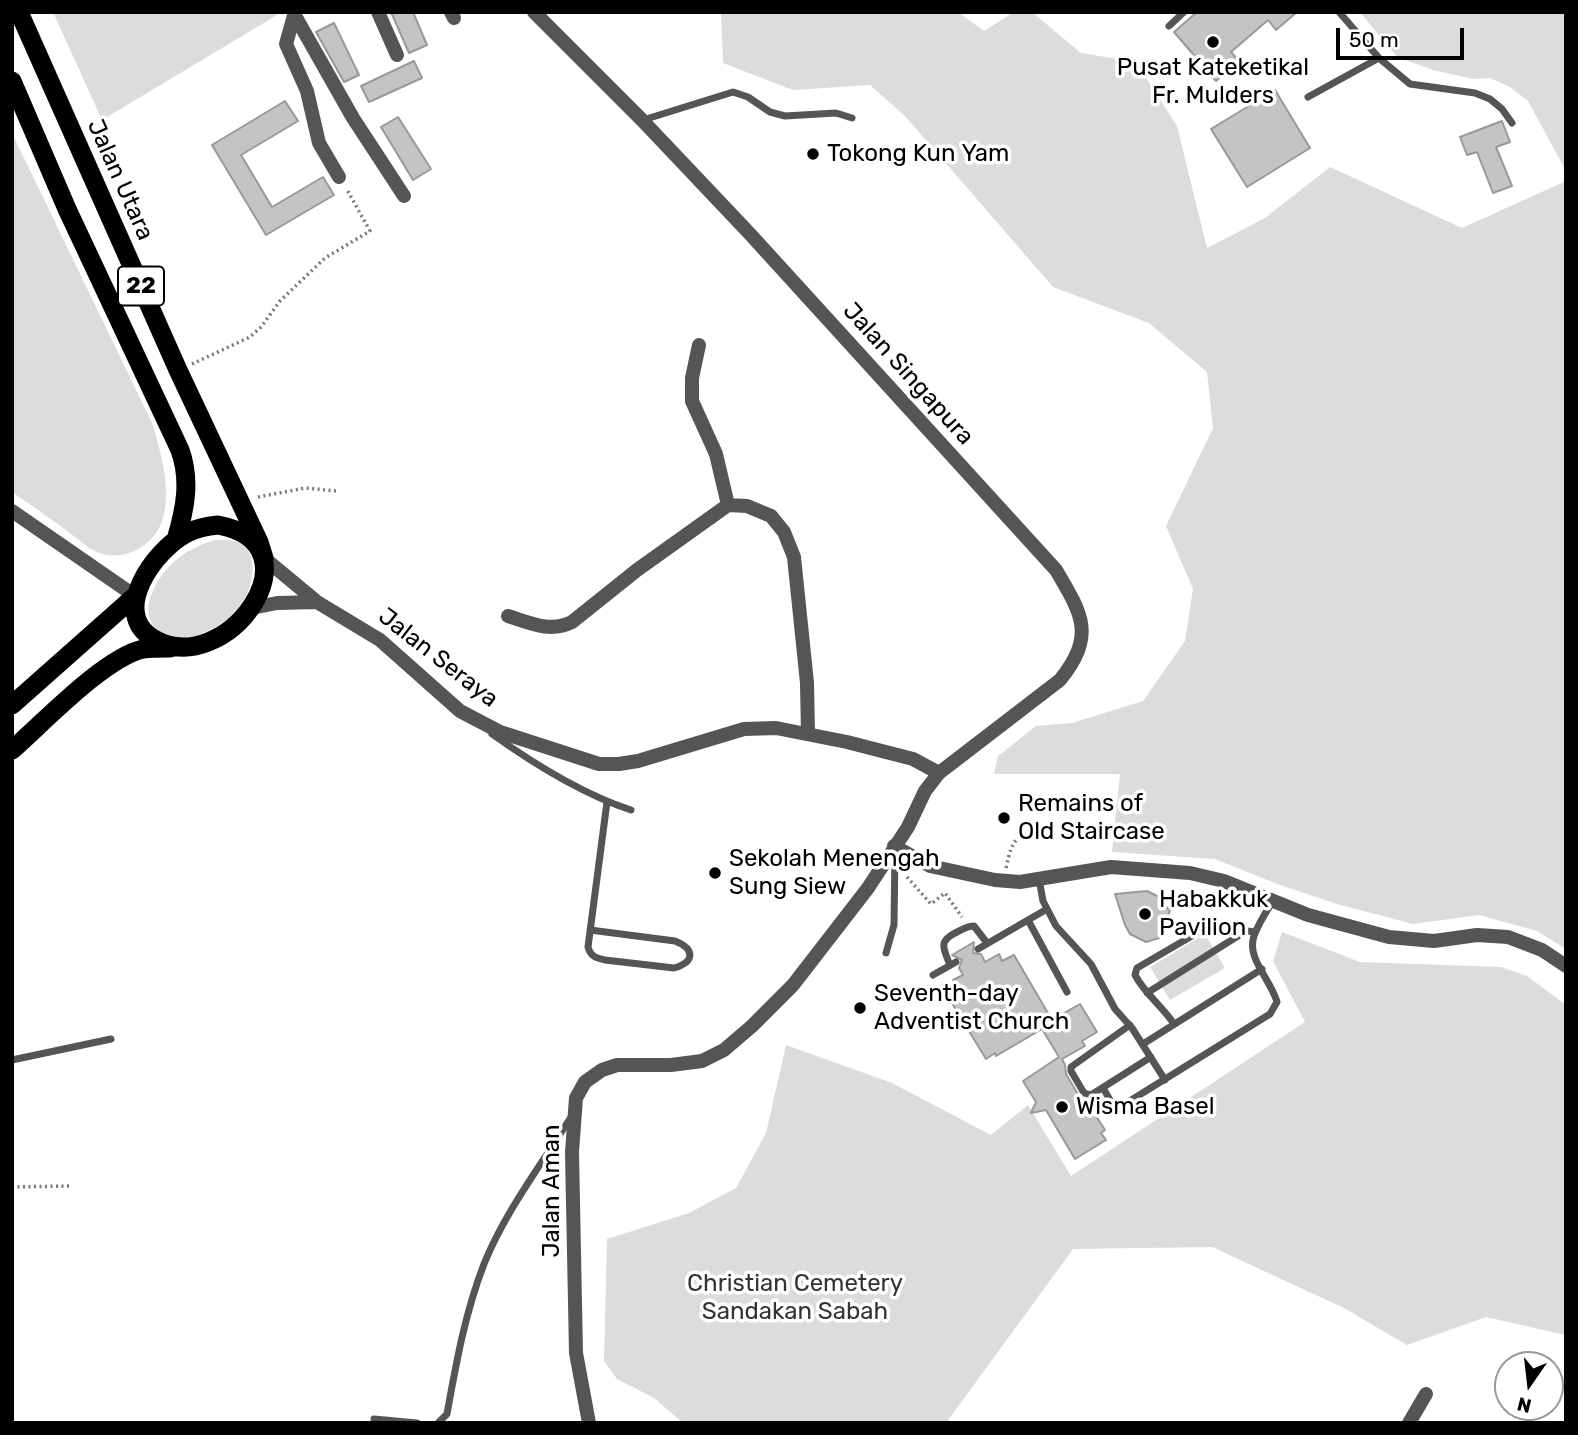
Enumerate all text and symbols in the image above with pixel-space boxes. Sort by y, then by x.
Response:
scale bar [1340,14,1468,58]
text: 50 m [1349,27,1399,52]
marker: Pusat Kateketikal Fr. Mulders [1205,34,1221,50]
place label: Pusat Kateketikal Fr. Mulders [1117,54,1309,110]
street label: Jalan Utara [81,115,159,245]
place label: Tokong Kun Yam [827,140,1009,168]
marker: Tokong Kun Yam [805,146,821,162]
road number: 22 [118,266,164,306]
street label: Jalan Singapura [837,297,979,451]
street label: Jalan Seraya [372,602,504,714]
place label: Remains of Old Staircase [1018,790,1165,846]
marker: Remains of Old Staircase [996,810,1012,826]
place label: Sekolah Menengah Sung Siew [729,845,940,901]
marker: Sekolah Menengah Sung Siew [707,865,723,881]
place label: Habakkuk Pavilion [1159,886,1268,942]
marker: Habakkuk Pavilion [1137,906,1153,922]
place label: Seventh-day Adventist Church [874,980,1069,1036]
marker: Seventh-day Adventist Church [852,1000,868,1016]
place label: Wisma Basel [1076,1093,1215,1121]
marker: Wisma Basel [1054,1099,1070,1115]
street label: Jalan Aman [538,1124,566,1258]
park label: Christian Cemetery Sandakan Sabah [687,1270,903,1326]
north arrow [1494,1351,1564,1421]
text: N [1515,1392,1534,1418]

